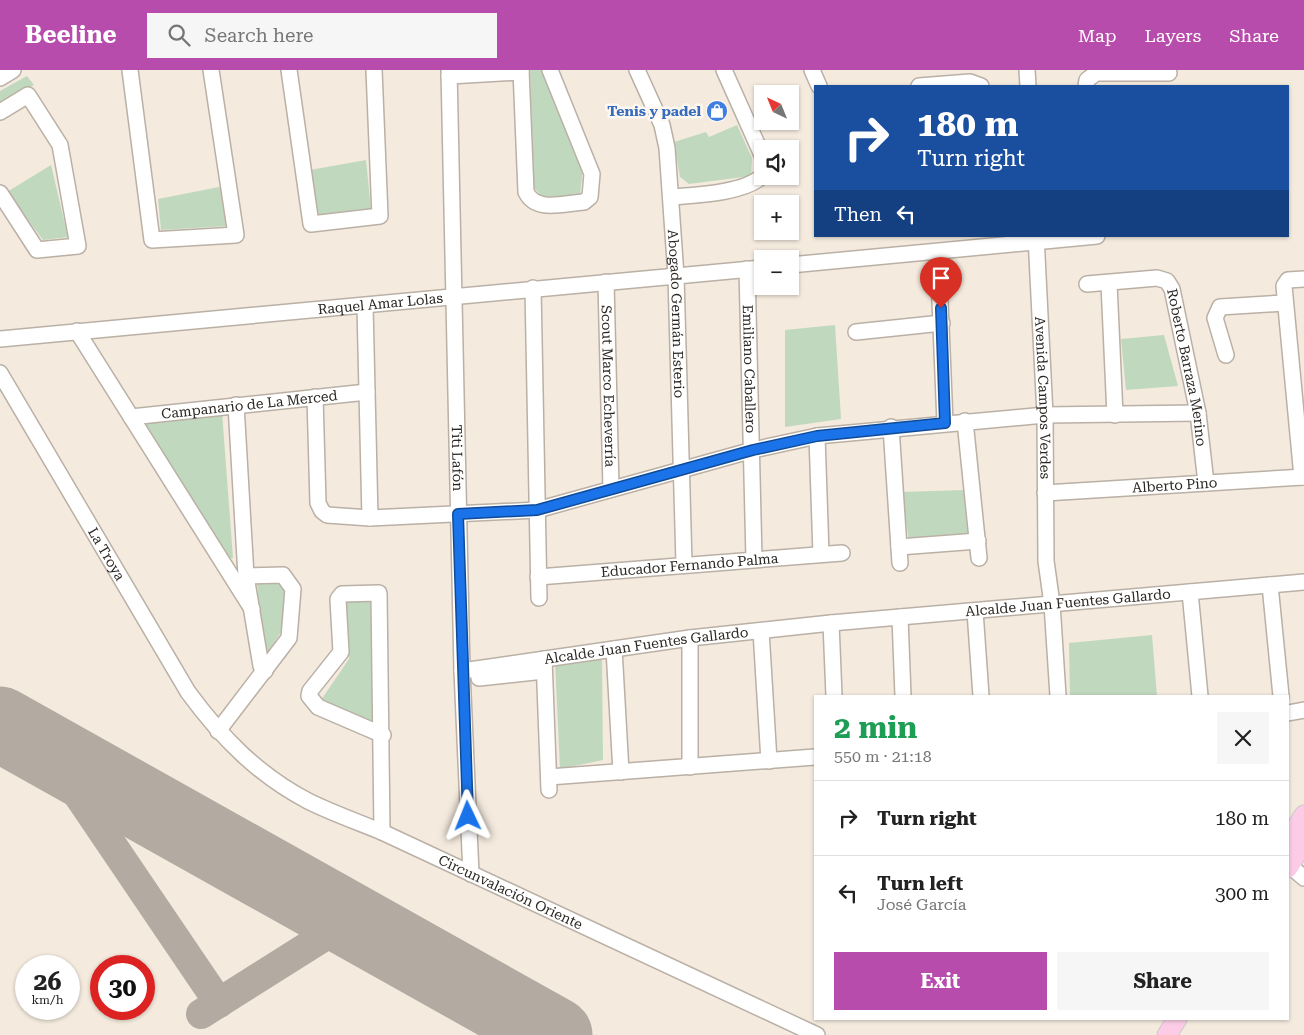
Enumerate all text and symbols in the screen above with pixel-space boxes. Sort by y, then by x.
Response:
search box [147,13,497,58]
text: Beeline [25,21,117,49]
icon: search [165,21,193,49]
text: Search here [205,24,313,47]
text: Map [1078,25,1117,46]
text: Layers [1145,25,1201,46]
text: Share [1229,25,1279,46]
north arrow [754,85,799,130]
map controls [754,85,799,295]
shop icon: Tenis y padel [705,99,729,123]
place label: Tenis y padel [607,103,701,119]
text: 180 m [917,104,1018,145]
icon: right [834,105,899,170]
button: sound [754,140,799,185]
text: Turn right [917,146,1025,171]
button: + [754,195,799,240]
icon: left [892,200,920,228]
text: Then [834,203,882,226]
street label: Abogado Germán Esterio [665,229,687,398]
button: − [754,250,799,295]
pin [920,257,962,308]
icon: arrive [927,264,955,292]
street label: Roberto Barraza Merino [1164,287,1210,447]
street label: Raquel Amar Lolas [317,290,444,317]
street label: Scout Marco Echeverría [599,305,618,467]
street label: Emiliano Caballero [740,305,759,433]
street label: Avenida Campos Verdes [1032,316,1053,479]
street label: Campanario de La Merced [160,387,338,422]
street label: Titi Lafón [449,424,466,491]
street label: Alberto Pino [1132,474,1218,496]
street label: La Troya [85,525,129,584]
street label: Educador Fernando Palma [600,550,779,580]
street label: Alcalde Juan Fuentes Gallardo [965,586,1171,619]
street label: Alcalde Juan Fuentes Gallardo [543,624,749,667]
text: 2 min [834,710,917,745]
button: close [1217,712,1269,764]
text: 550 m · 21:18 [834,747,932,766]
position arrow [441,789,493,841]
icon: right [834,804,862,832]
text: Turn right [877,807,977,830]
text: 180 m [1215,807,1269,830]
street label: Circunvalación Oriente [436,851,586,933]
text: Turn left [877,872,963,895]
icon: left [834,879,862,907]
text: 300 m [1215,882,1269,905]
text: José García [877,895,966,914]
button: Exit [834,952,1047,1010]
button: Share [1057,952,1269,1010]
speed limit sign: 30 [90,955,155,1020]
text: 26 [33,967,62,996]
text: km/h [31,993,64,1007]

